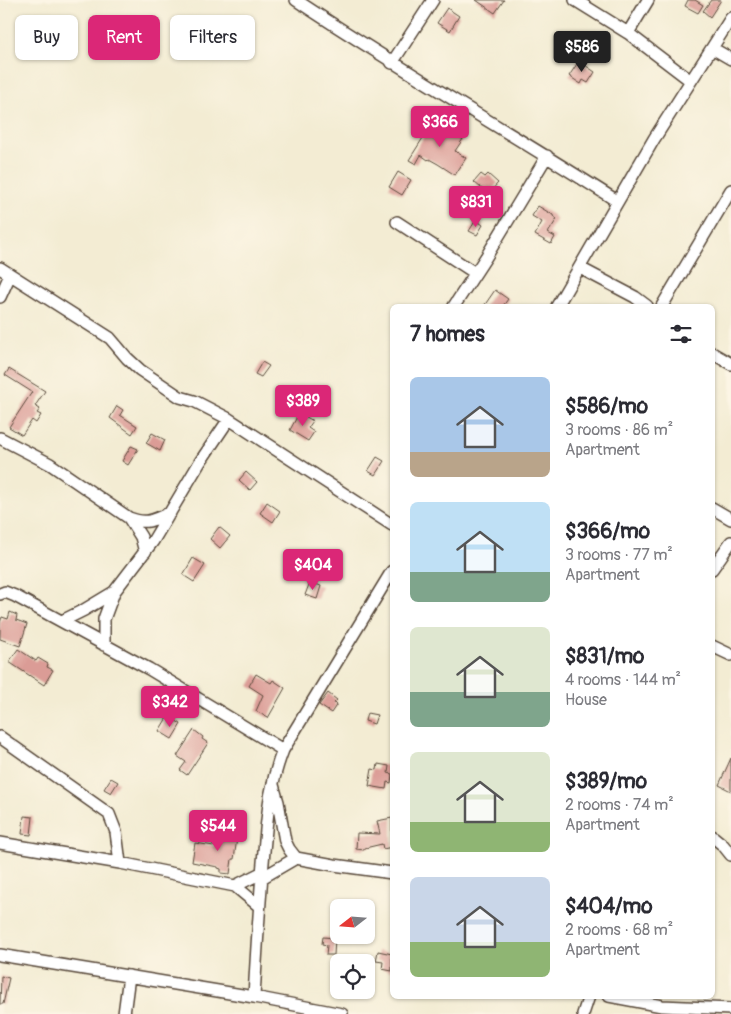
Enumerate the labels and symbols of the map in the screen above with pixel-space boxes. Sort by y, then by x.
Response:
pin: $586 [552,30,612,73]
pin: $366 [410,106,470,148]
pin: $831 [446,186,506,228]
pin: $389 [273,384,333,427]
pin: $404 [283,548,343,591]
pin: $342 [140,686,200,728]
pin: $544 [188,810,248,852]
north arrow [330,899,375,944]

